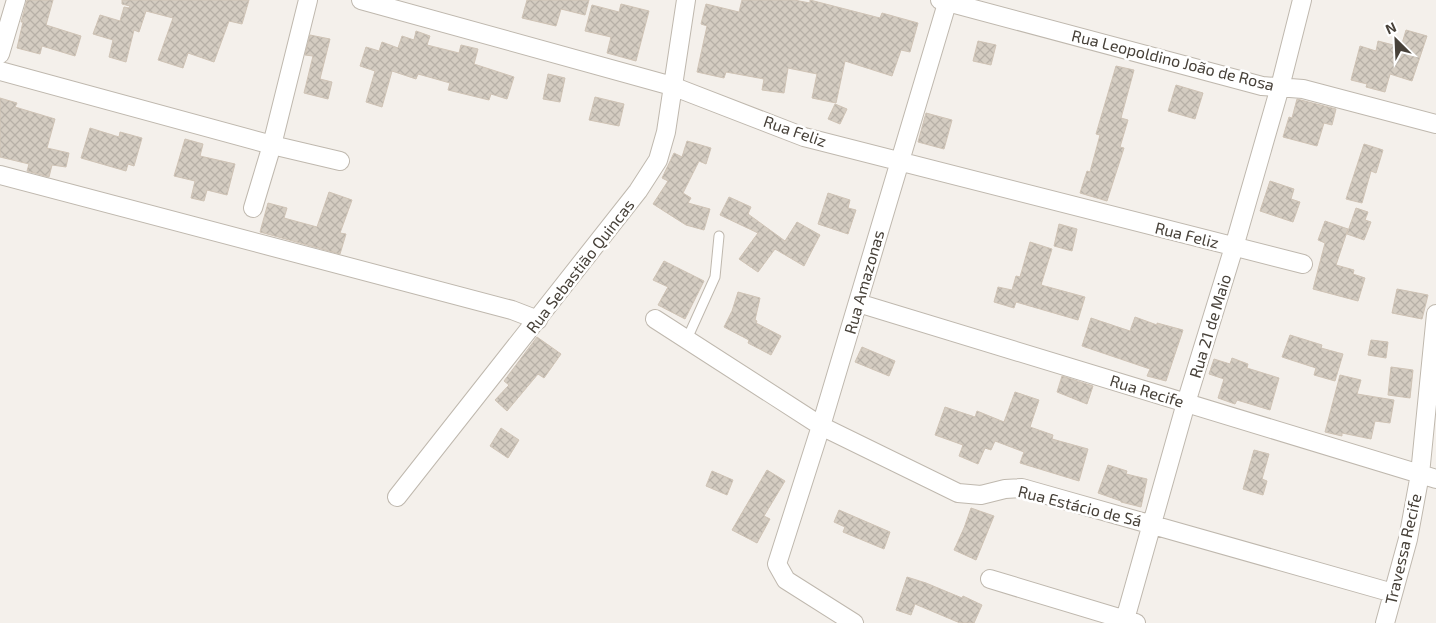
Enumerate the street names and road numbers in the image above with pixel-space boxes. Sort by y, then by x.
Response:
street label: Rua Leopoldino João de Rosa [1070,25,1276,94]
street label: Rua Feliz [761,111,829,150]
street label: Rua Sebastião Quincas [522,195,638,337]
street label: Rua Feliz [1153,217,1221,252]
street label: Rua Amazonas [840,228,887,336]
street label: Rua 21 de Maio [1185,272,1234,380]
street label: Rua Recife [1108,370,1186,411]
street label: Rua Estácio de Sá [1016,481,1144,530]
street label: Travessa Recife [1381,492,1425,606]

